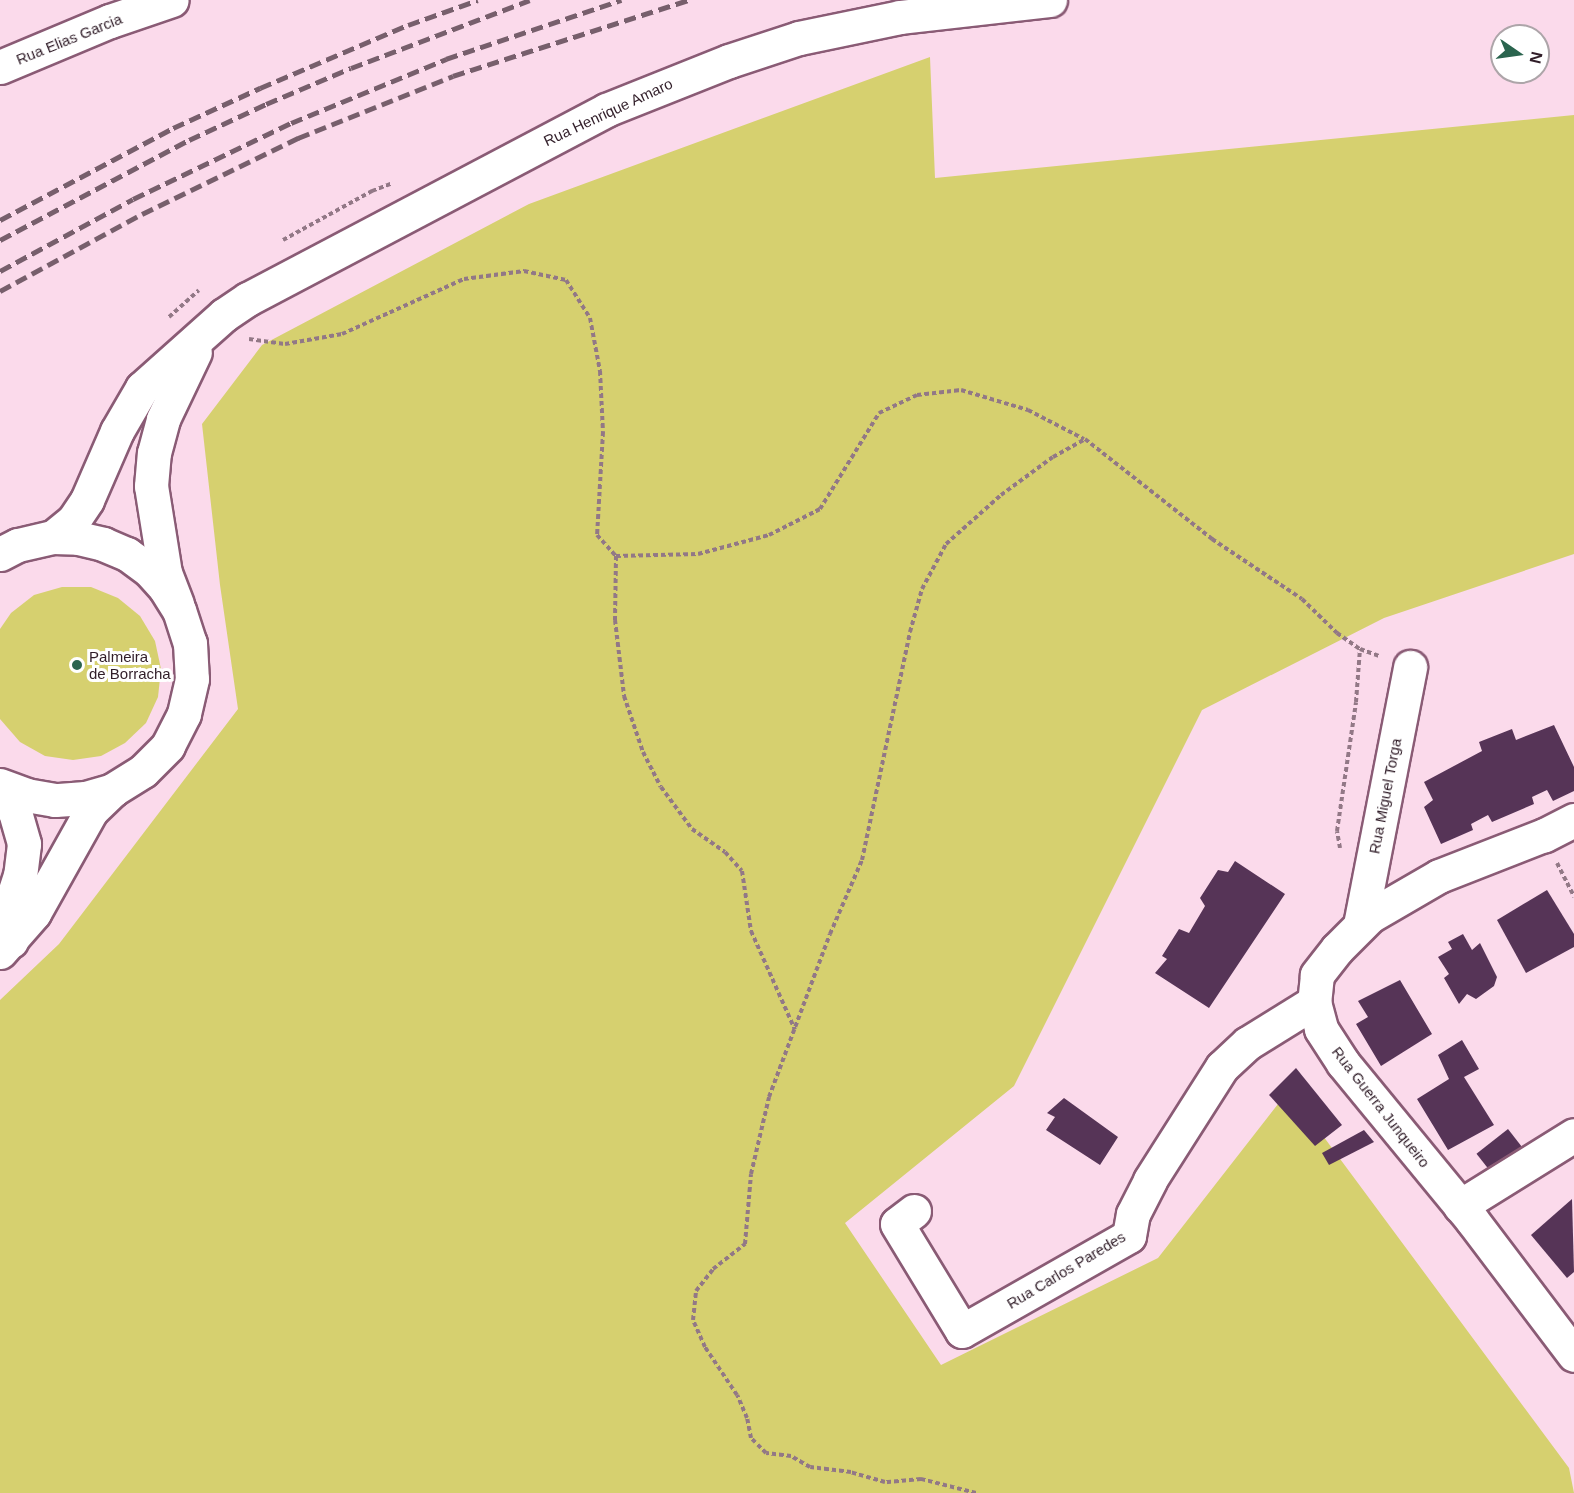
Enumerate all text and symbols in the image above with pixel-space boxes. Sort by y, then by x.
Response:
street label: Rua Elias Garcia [13,10,125,68]
north arrow [1490,24,1550,84]
text: N [1526,50,1546,65]
street label: Rua Henrique Amaro [540,74,676,150]
place label: Palmeira de Borracha [89,647,171,682]
marker: Palmeira de Borracha [70,658,84,672]
street label: Rua Miguel Torga [1365,737,1405,855]
street label: Rua Guerra Junqueiro [1328,1043,1434,1171]
street label: Rua Carlos Paredes [1003,1228,1129,1312]

